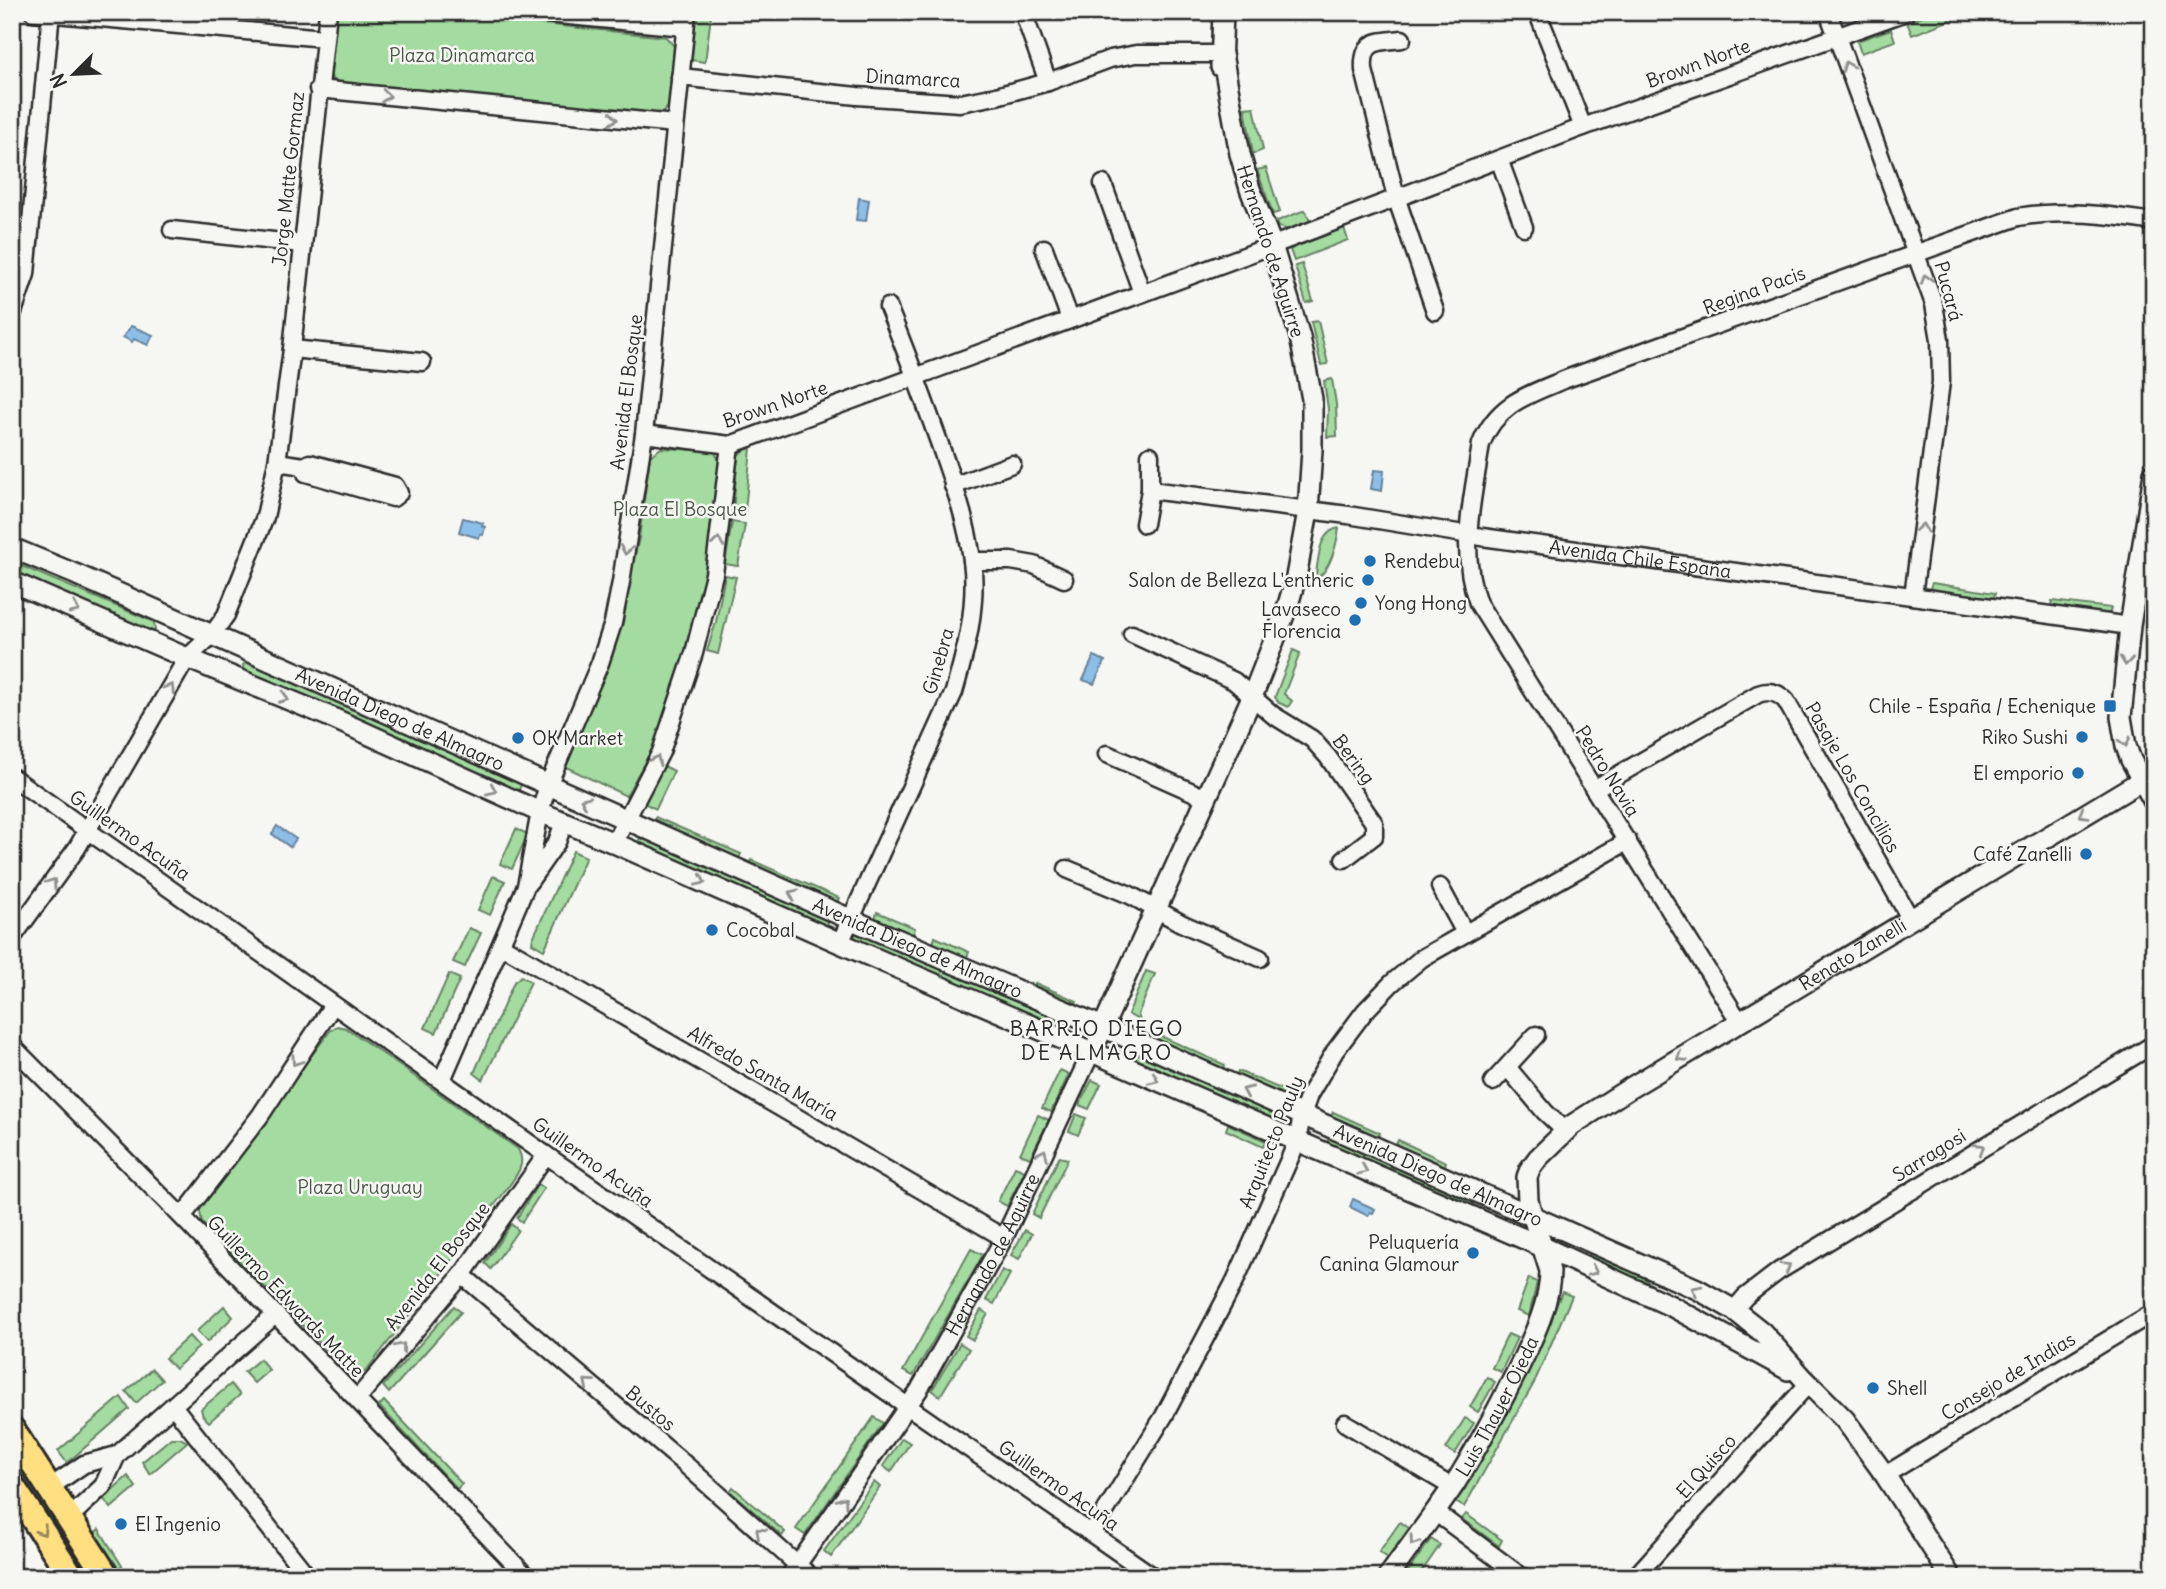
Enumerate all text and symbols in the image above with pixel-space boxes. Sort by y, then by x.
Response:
street label: Brown Norte [1643,33,1753,93]
north arrow [38,38,108,108]
park label: Plaza Dinamarca [389,43,535,67]
one-way arrow [1842,60,1856,72]
street label: Dinamarca [865,64,961,92]
text: N [45,70,72,92]
one-way arrow [381,88,392,103]
street label: Jorge Matte Gormaz [267,91,309,267]
one-way arrow [607,111,618,126]
street label: Hernando de Aguirre [1232,162,1310,340]
street label: Pucará [1929,258,1969,324]
street label: Regina Pacis [1699,260,1809,320]
one-way arrow [1919,274,1934,286]
street label: Avenida El Bosque [605,313,647,471]
street label: Brown Norte [720,375,830,433]
park label: Plaza El Bosque [613,497,747,521]
one-way arrow [1915,522,1930,534]
street label: Avenida Chile España [1548,534,1733,583]
one-way arrow [710,536,725,548]
one-way arrow [619,544,634,556]
place label: Rendebu [1384,549,1460,573]
marker: Rendebu [1362,553,1378,569]
place label: Salon de Belleza L'entheric [1128,568,1354,592]
marker: Salon de Belleza L'entheric [1360,572,1376,588]
place label: Yong Hong [1375,591,1467,615]
marker: Yong Hong [1353,595,1369,611]
place label: Lavaseco Florencia [1261,597,1341,643]
one-way arrow [68,601,80,615]
marker: Lavaseco Florencia [1347,612,1363,628]
street label: Ginebra [917,625,959,697]
one-way arrow [2119,656,2134,667]
street label: Avenida Diego de Almagro [292,662,508,776]
one-way arrow [162,683,175,696]
one-way arrow [277,690,289,704]
place label: Chile - España / Echenique [1869,694,2096,718]
street label: Pasaje Los Concilios [1800,697,1906,857]
marker: Chile - España / Echenique [2102,698,2118,714]
street label: Pedro Navia [1571,721,1646,821]
place label: Riko Sushi [1981,725,2068,749]
place label: OK Market [532,726,623,750]
street label: Bering [1327,729,1381,789]
marker: Riko Sushi [2074,729,2090,745]
marker: OK Market [510,730,526,746]
one-way arrow [2117,736,2132,748]
one-way arrow [648,755,662,767]
place label: El emporio [1973,761,2064,785]
marker: El emporio [2070,765,2086,781]
one-way arrow [485,782,498,796]
street label: Guillermo Acuña [65,784,195,886]
one-way arrow [580,796,592,810]
one-way arrow [2078,805,2091,818]
place label: Café Zanelli [1973,842,2072,866]
marker: Café Zanelli [2078,846,2094,862]
one-way arrow [693,873,706,887]
one-way arrow [44,878,56,891]
one-way arrow [787,888,800,902]
street label: Avenida Diego de Almagro [809,892,1026,1003]
street label: Renato Zanelli [1795,913,1910,996]
place label: Cocobal [726,918,795,942]
marker: Cocobal [704,922,720,938]
district label: BARRIO DIEGO DE ALMAGRO [1009,1015,1185,1066]
street label: Alfredo Santa María [684,1020,843,1126]
one-way arrow [1676,1048,1689,1061]
one-way arrow [291,1054,304,1067]
one-way arrow [1147,1071,1159,1085]
street label: Arquitecto Pauly [1233,1072,1309,1212]
one-way arrow [1242,1085,1254,1099]
street label: Guillermo Acuña [528,1111,658,1213]
street label: Avenida Diego de Almagro [1330,1118,1546,1231]
street label: Sarragosi [1888,1123,1970,1187]
one-way arrow [1972,1143,1985,1156]
one-way arrow [1035,1149,1049,1161]
one-way arrow [1355,1162,1368,1176]
street label: Hernando de Aguirre [940,1169,1045,1340]
park label: Plaza Uruguay [297,1175,423,1199]
street label: Avenida El Bosque [379,1197,495,1335]
street label: Guillermo Edwards Matte [202,1210,370,1382]
place label: Peluquería Canina Glamour [1319,1230,1459,1276]
marker: Peluquería Canina Glamour [1465,1245,1481,1261]
one-way arrow [1586,1263,1599,1277]
one-way arrow [1779,1263,1792,1276]
one-way arrow [1691,1284,1703,1298]
street label: Consejo de Indias [1937,1327,2079,1425]
street label: Luis Thayer Ojeda [1450,1332,1544,1481]
one-way arrow [393,1343,406,1355]
place label: Shell [1887,1376,1927,1400]
one-way arrow [583,1378,596,1391]
street label: Bustos [621,1380,681,1436]
marker: Shell [1865,1380,1881,1396]
street label: El Quisco [1671,1429,1741,1503]
street label: Guillermo Acuña [994,1434,1124,1536]
one-way arrow [835,1496,848,1509]
place label: El Ingenio [135,1512,221,1536]
marker: El Ingenio [113,1516,129,1532]
one-way arrow [34,1523,46,1536]
one-way arrow [755,1527,768,1540]
one-way arrow [1410,1533,1422,1546]

